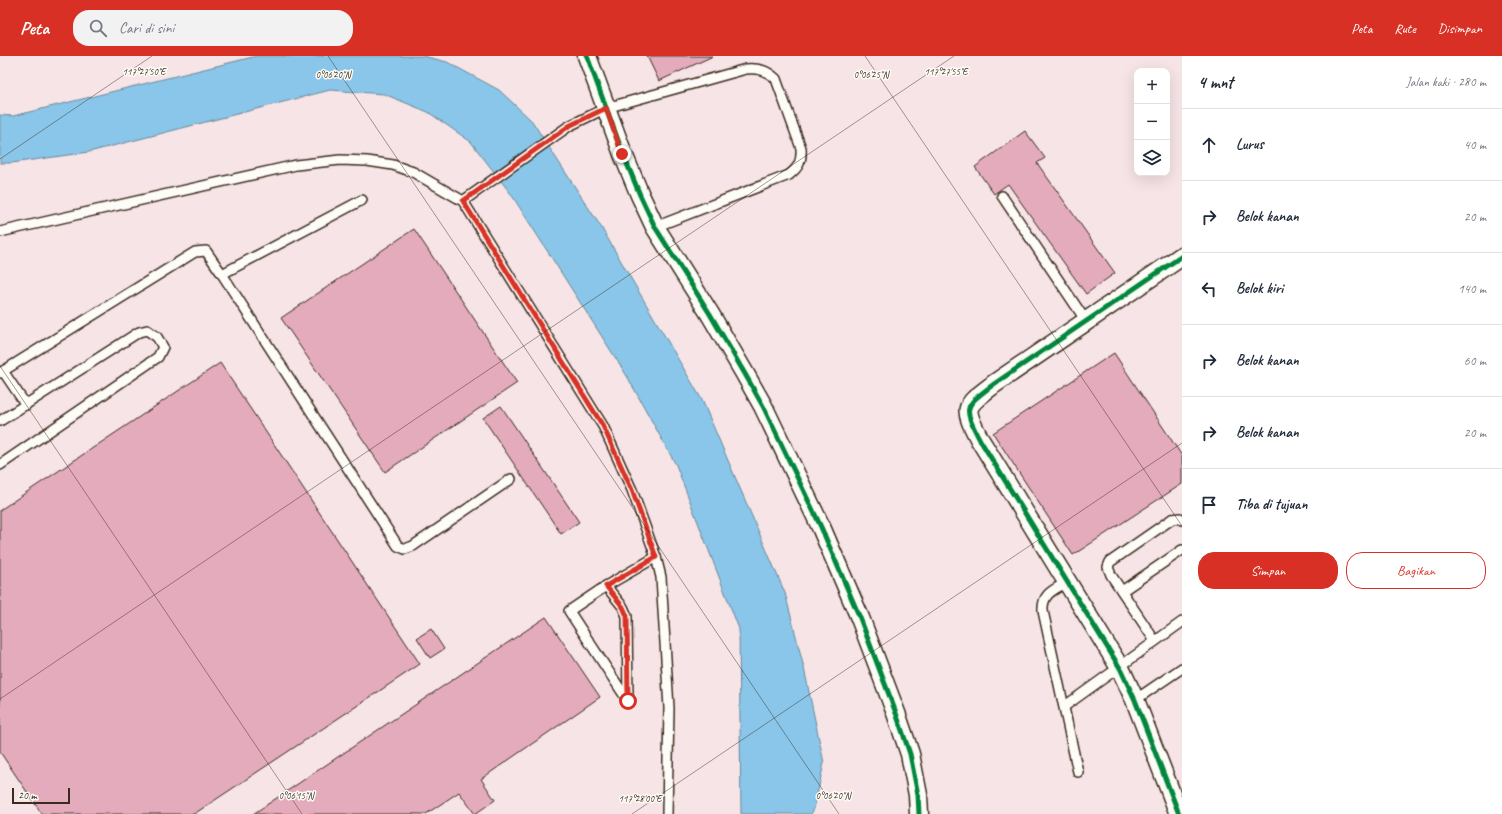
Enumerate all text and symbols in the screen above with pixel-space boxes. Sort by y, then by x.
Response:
search box [73,10,353,46]
text: Peta [20,16,49,40]
icon: search [87,17,109,39]
text: Cari di sini [119,19,174,38]
text: Peta [1351,20,1372,37]
text: Rute [1394,20,1416,37]
text: Disimpan [1438,20,1482,37]
text: 117°27'50"E [122,65,167,78]
text: 117°27'55"E [924,65,969,78]
text: 0°06'20"N [316,68,352,81]
text: 0°06'25"N [854,68,890,81]
map controls [1134,68,1170,176]
button: + [1134,68,1170,104]
text: 4 mnt [1198,72,1233,93]
text: Jalan kaki · 280 m [1406,74,1486,90]
button: − [1134,104,1170,140]
icon: ahead [1198,134,1220,156]
text: Lurus [1236,135,1264,154]
text: 40 m [1464,137,1486,153]
button: layers [1134,140,1170,176]
route end [613,145,631,163]
icon: right [1198,206,1220,228]
text: Belok kanan [1236,207,1299,226]
text: 20 m [1464,209,1486,225]
icon: left [1198,278,1220,300]
text: Belok kiri [1236,279,1283,298]
text: 140 m [1458,281,1486,297]
icon: right [1198,350,1220,372]
text: Belok kanan [1236,351,1299,370]
text: 60 m [1464,353,1486,369]
icon: right [1198,422,1220,444]
text: Belok kanan [1236,423,1299,442]
text: 20 m [1464,425,1486,441]
icon: arrive [1198,494,1220,516]
text: Tiba di tujuan [1236,495,1307,514]
button: Simpan [1198,552,1338,589]
button: Bagikan [1346,552,1486,589]
route start [619,692,637,710]
scale bar [12,786,70,805]
text: 20 m [18,788,37,802]
text: 0°06'15"N [279,789,315,802]
text: 0°06'20"N [816,789,852,802]
text: 117°28'00"E [618,792,663,805]

